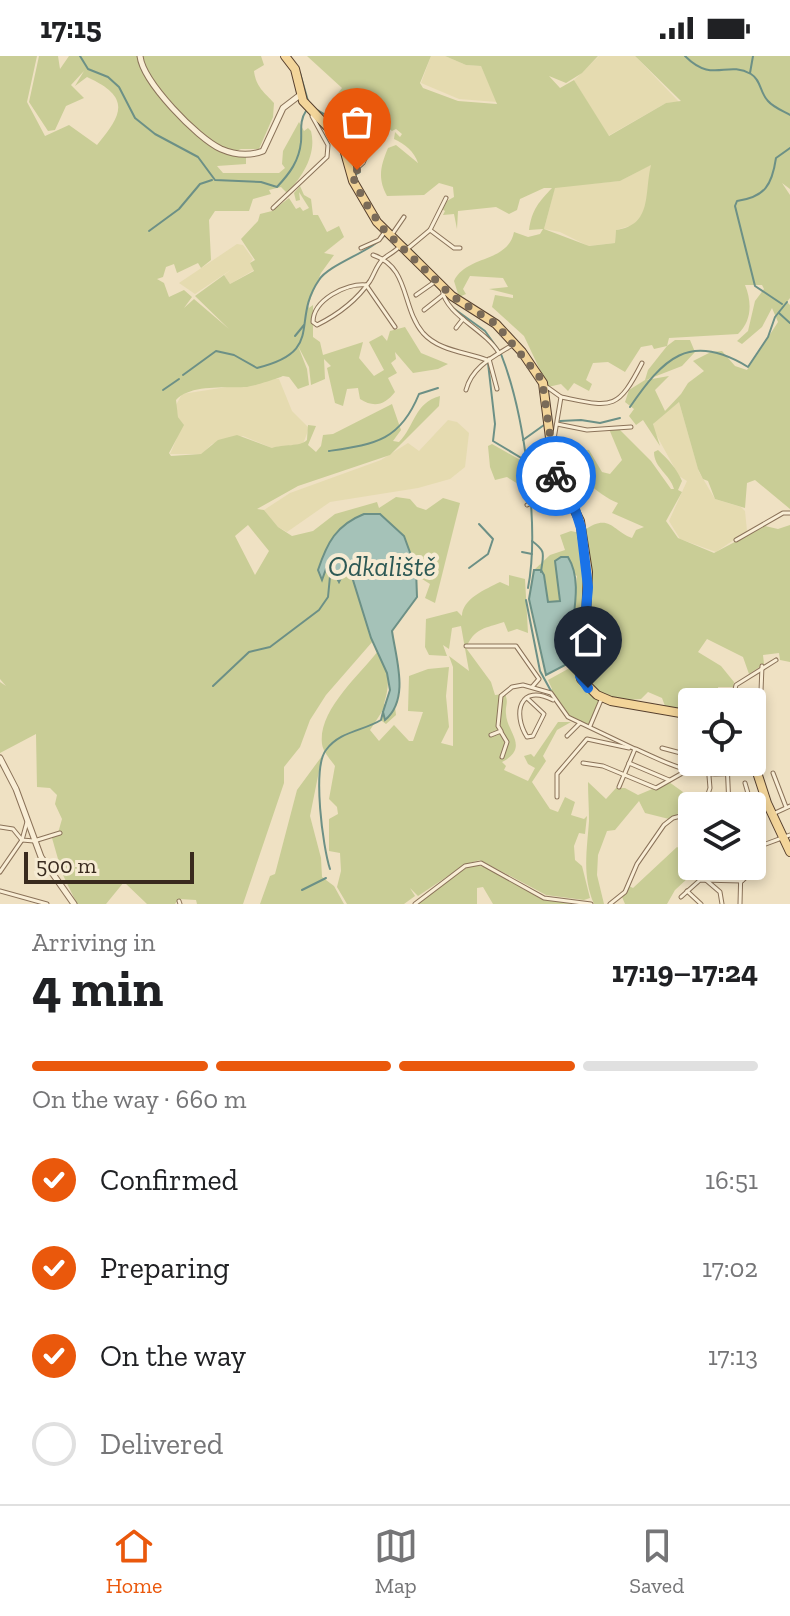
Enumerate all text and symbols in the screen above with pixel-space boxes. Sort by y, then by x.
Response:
text: 17:15 [40,10,102,46]
pin [323,88,391,170]
icon: bag [335,100,379,144]
courier [516,436,596,516]
icon: bike [534,454,578,498]
water label: Odkaliště [328,550,436,583]
pin [554,606,622,688]
icon: home [566,618,610,662]
map controls [678,688,766,880]
button: locate [678,688,766,776]
button: layers [678,792,766,880]
scale bar [24,848,194,884]
text: 500 m [36,852,97,879]
text: Arriving in [32,926,155,958]
text: 17:19–17:24 [612,954,758,990]
text: 4 min [32,957,163,1019]
text: On the way · 660 m [32,1083,247,1115]
icon: check [32,1158,76,1202]
text: Confirmed [100,1162,238,1198]
text: 16:51 [705,1164,758,1196]
icon: check [32,1246,76,1290]
text: Preparing [100,1250,230,1286]
text: 17:02 [702,1252,758,1284]
icon: check [32,1334,76,1378]
text: On the way [100,1338,246,1374]
text: 17:13 [708,1340,758,1372]
text: Delivered [100,1426,223,1462]
tab: Home [106,1524,162,1599]
tab: Map [374,1524,418,1599]
tab: Saved [629,1524,684,1599]

